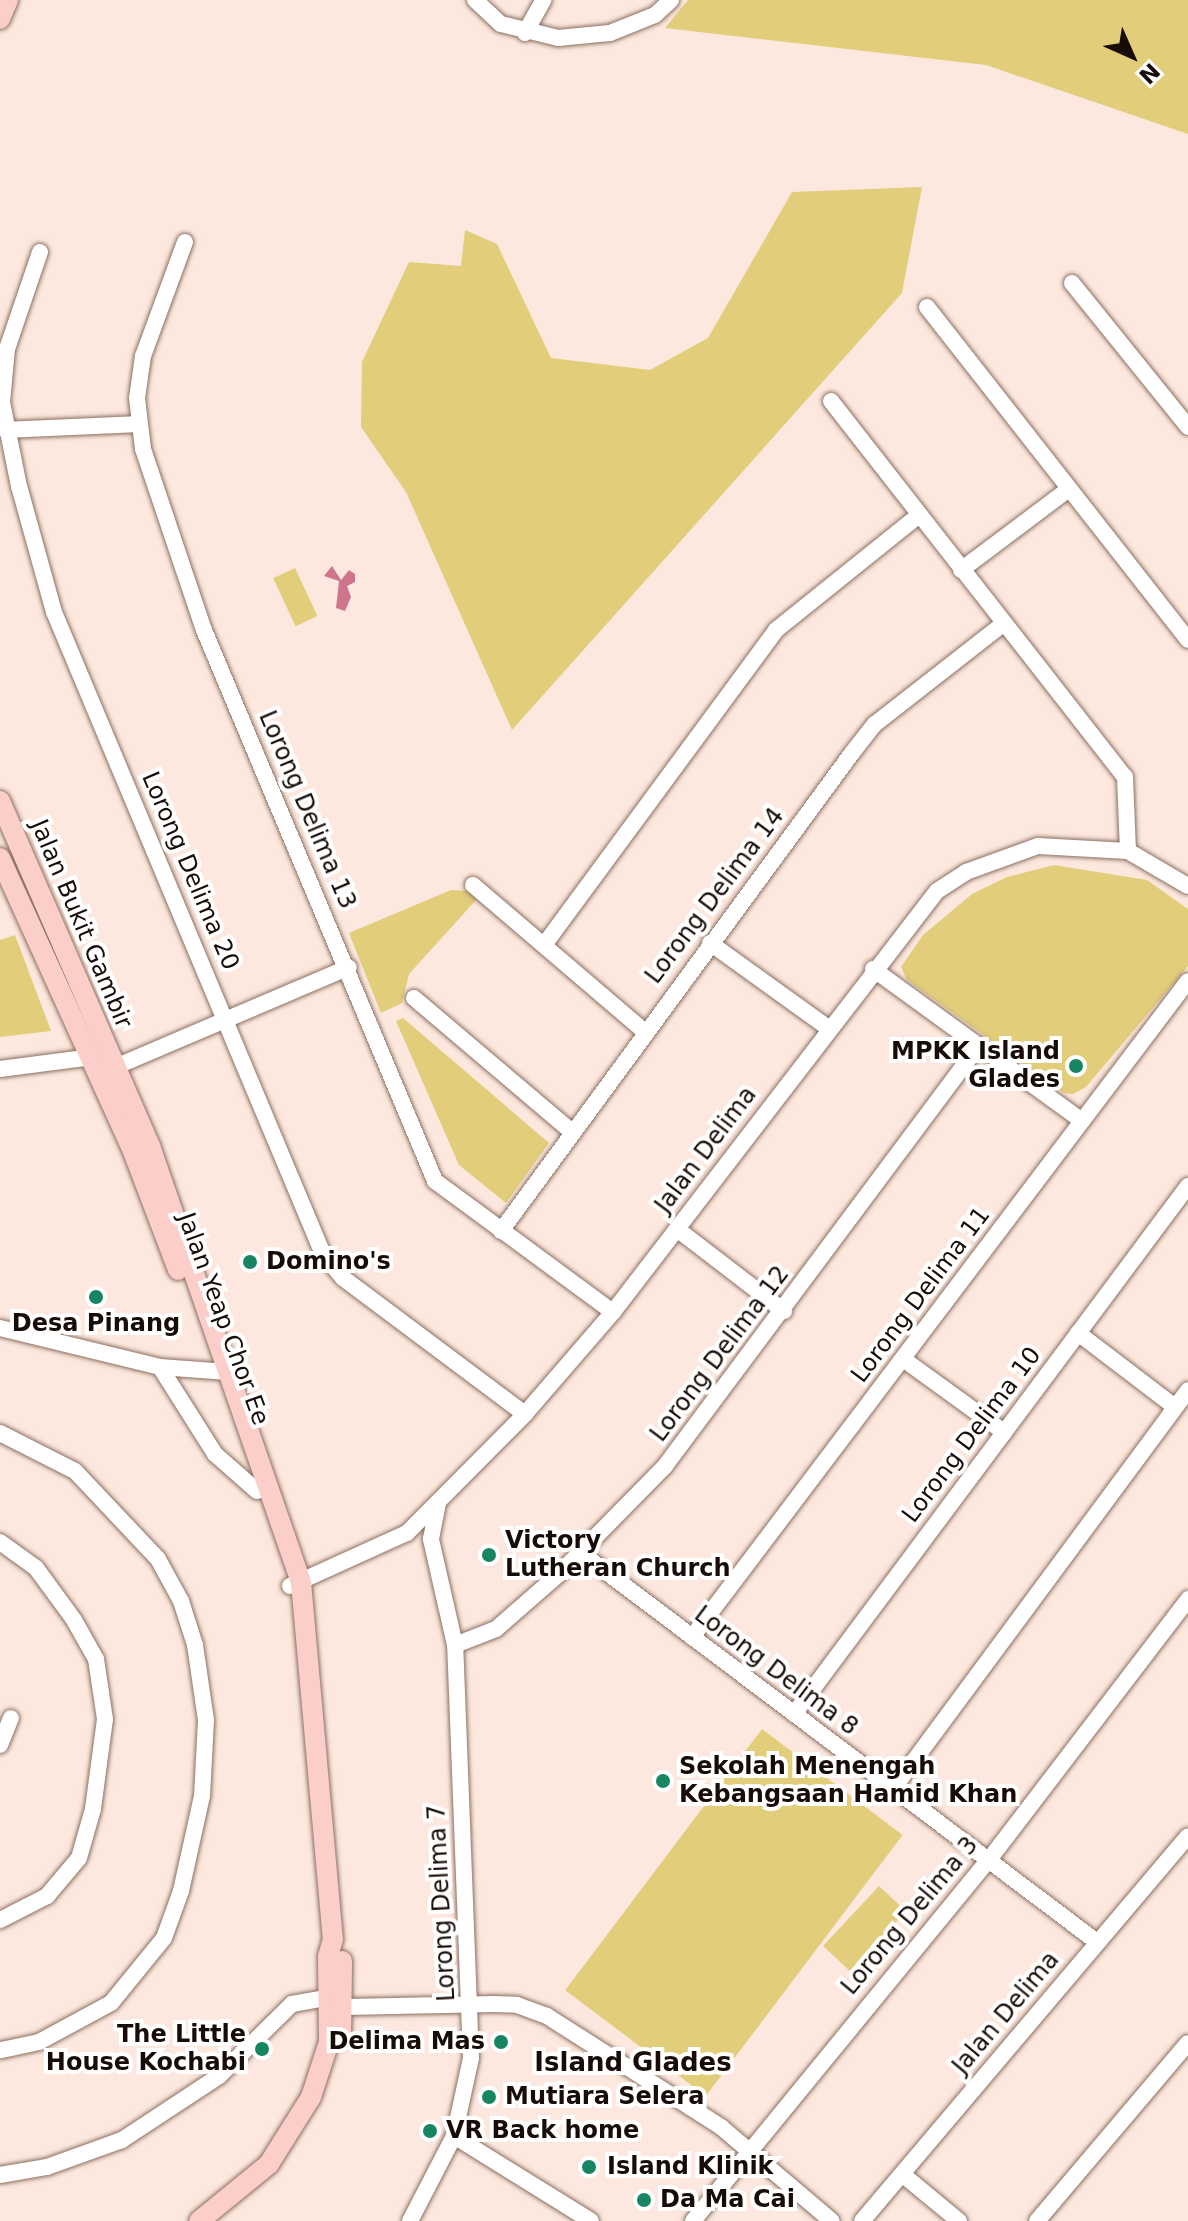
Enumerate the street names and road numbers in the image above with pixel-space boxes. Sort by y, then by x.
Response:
street label: Lorong Delima 13 [252,707,362,913]
street label: Lorong Delima 20 [135,768,245,974]
street label: Lorong Delima 14 [640,802,790,990]
street label: Jalan Bukit Gambir [24,815,138,1033]
street label: Jalan Delima [649,1081,763,1219]
street label: Lorong Delima 11 [846,1201,996,1389]
street label: Jalan Yeap Chor Ee [171,1209,275,1429]
street label: Lorong Delima 12 [645,1260,795,1448]
street label: Lorong Delima 10 [897,1341,1047,1529]
street label: Lorong Delima 8 [689,1600,863,1742]
street label: Lorong Delima 7 [422,1804,462,2002]
street label: Lorong Delima 3 [836,1831,984,2001]
street label: Jalan Delima [947,1946,1065,2080]

